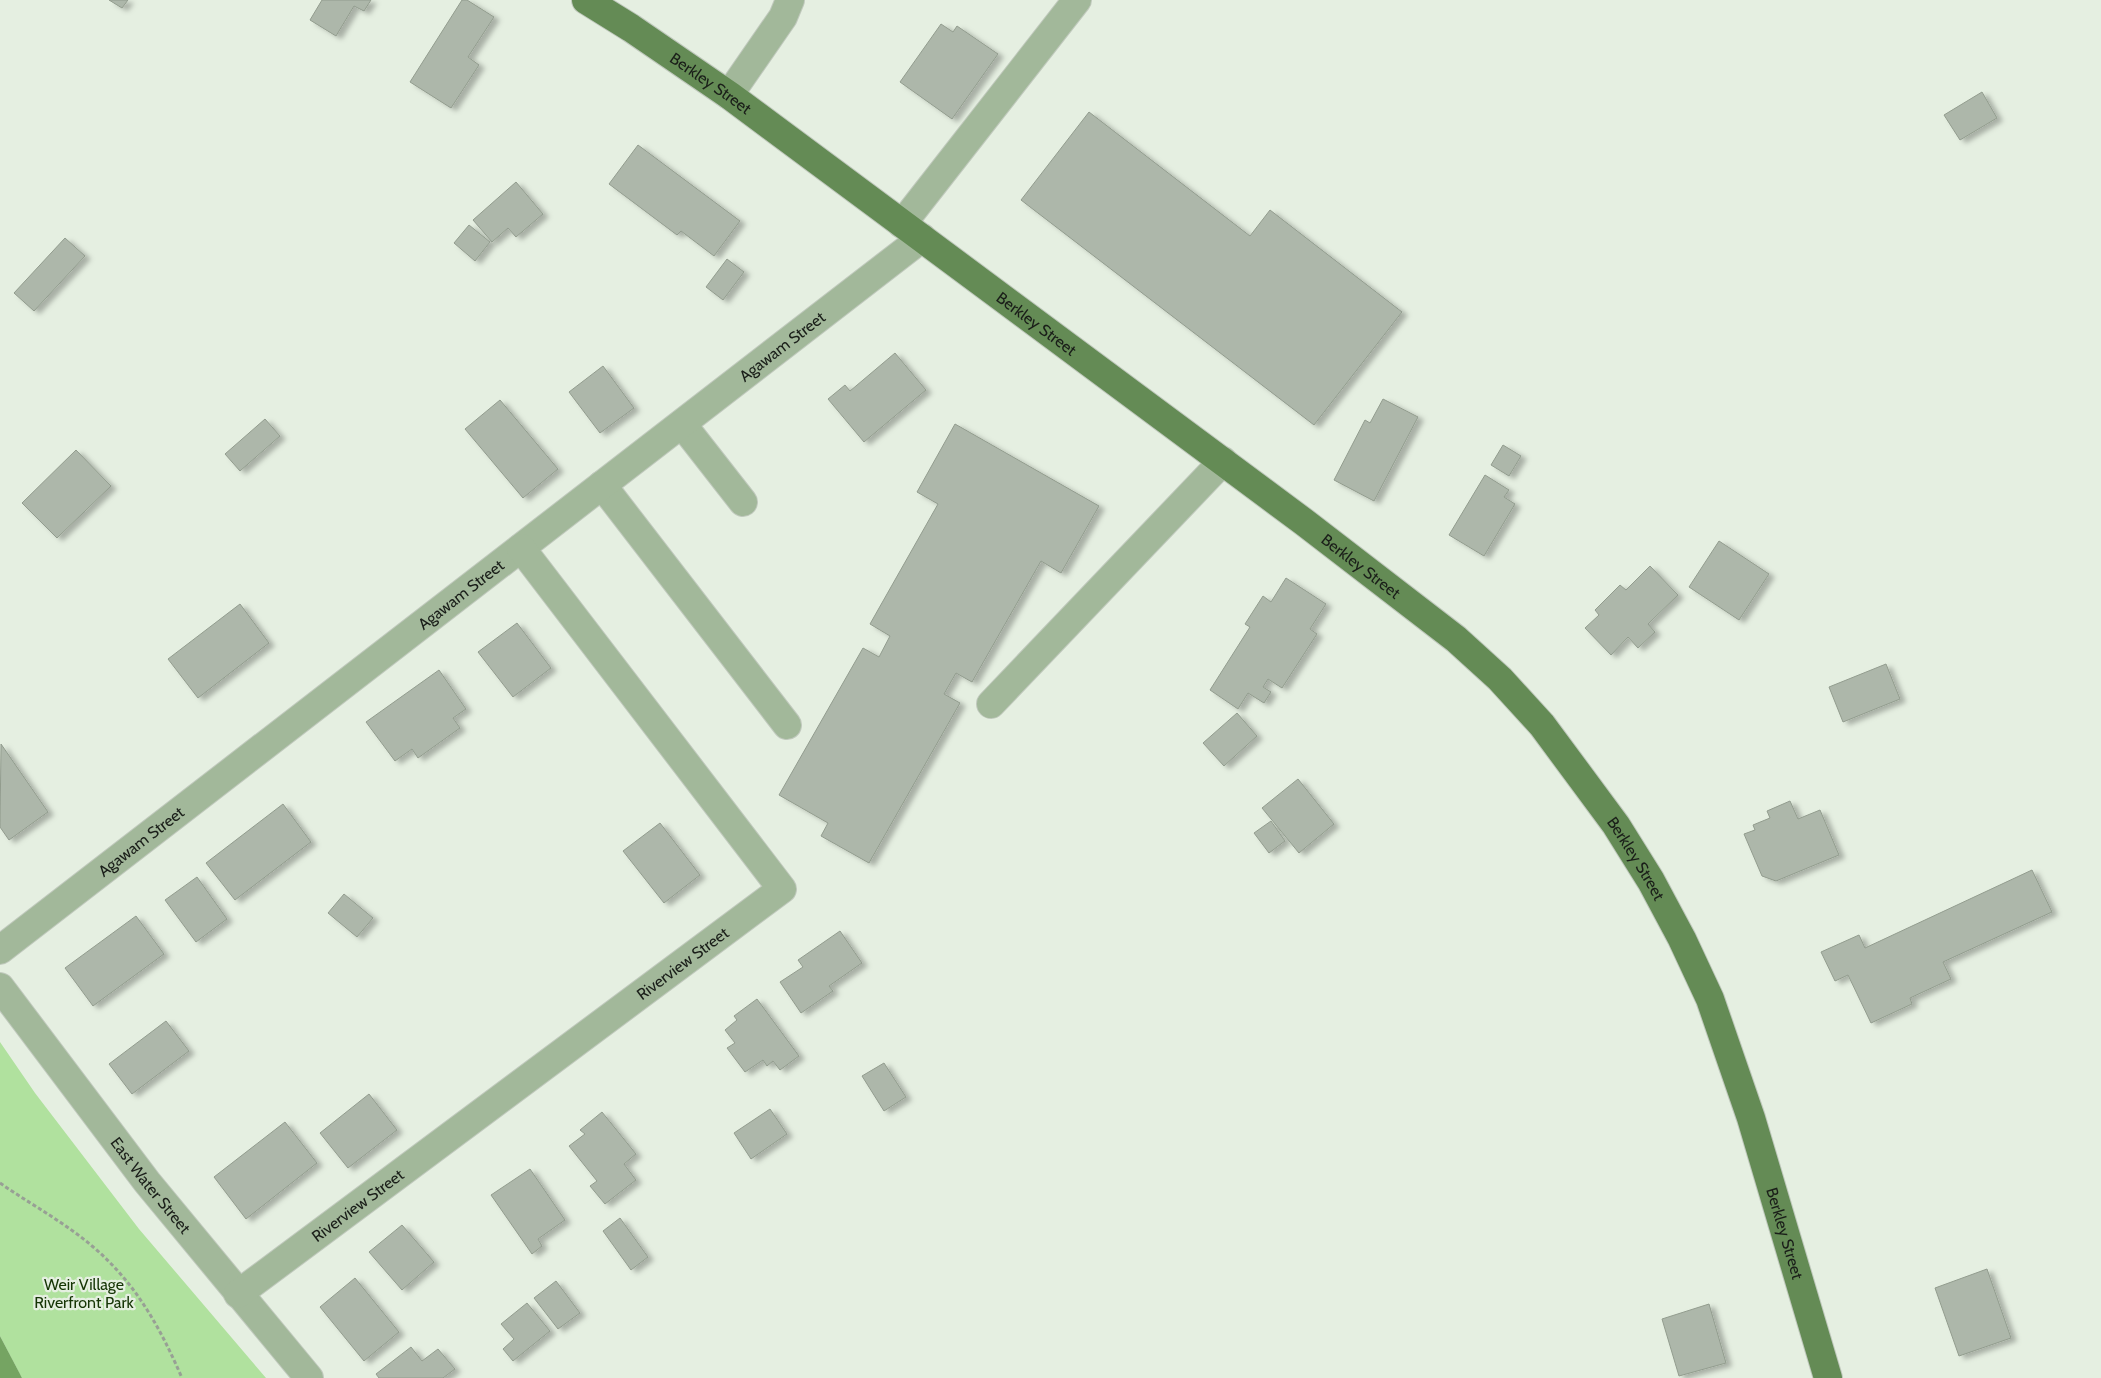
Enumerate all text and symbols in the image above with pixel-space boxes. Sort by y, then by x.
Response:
street label: Berkley Street [667,48,756,118]
street label: Berkley Street [993,288,1081,360]
street label: Agawam Street [735,307,829,385]
street label: Berkley Street [1318,530,1405,603]
street label: Agawam Street [414,555,508,633]
street label: Agawam Street [94,802,188,880]
street label: Berkley Street [1603,813,1669,904]
street label: Riverview Street [633,922,733,1004]
street label: East Water Street [107,1133,195,1238]
street label: Riverview Street [308,1164,408,1245]
street label: Berkley Street [1763,1185,1808,1282]
park label: Weir Village Riverfront Park [34,1275,135,1312]

